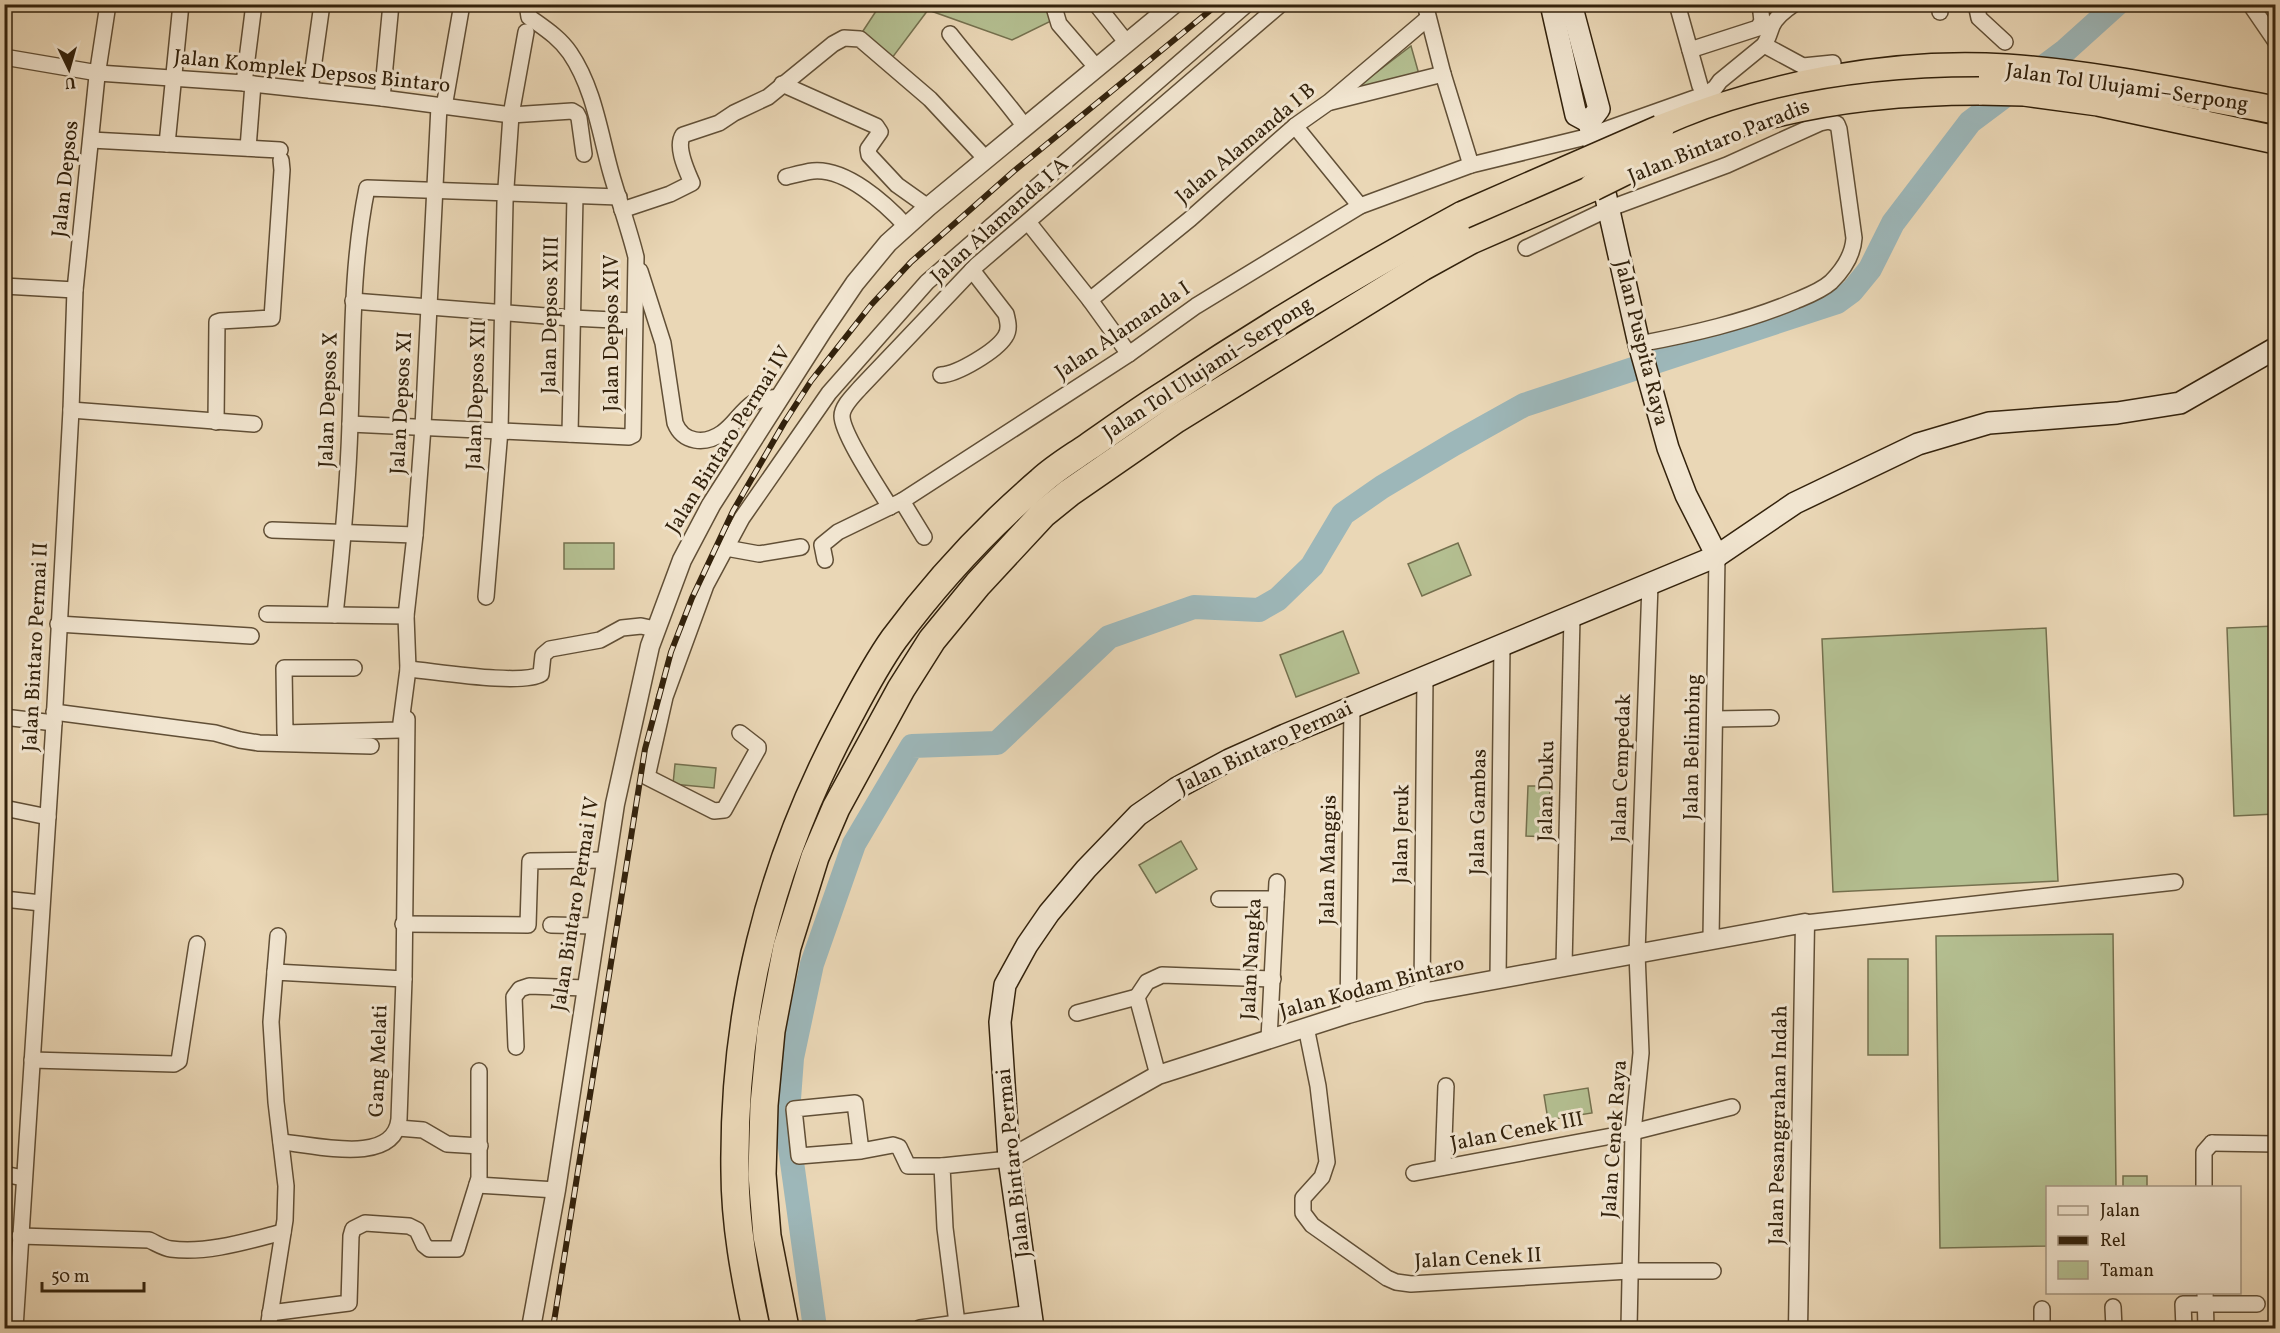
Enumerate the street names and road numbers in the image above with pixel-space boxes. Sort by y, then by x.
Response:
street label: Jalan Komplek Depsos Bintaro [172,43,452,101]
street label: Jalan Tol Ulujami–Serpong [2004,57,2250,119]
street label: Jalan Alamanda I B [1170,77,1322,211]
street label: Jalan Bintaro Paradis [1624,92,1814,192]
street label: Jalan Depsos [45,119,87,239]
street label: Jalan Alamanda I A [925,151,1076,291]
street label: Jalan Depsos XIII [535,236,567,394]
street label: Jalan Depsos XIV [598,254,627,412]
street label: Jalan Puspita Raya [1606,257,1676,429]
street label: Jalan Alamanda I [1049,275,1197,387]
street label: Jalan Tol Ulujami–Serpong [1097,290,1319,448]
street label: Jalan Depsos XII [460,319,494,471]
street label: Jalan Depsos XI [384,331,420,475]
street label: Jalan Depsos X [312,332,346,468]
street label: Jalan Bintaro Permai IV [659,340,799,540]
street label: Jalan Bintaro Permai II [16,542,56,752]
street label: Jalan Belimbing [1677,674,1709,820]
street label: Jalan Cempedak [1605,693,1639,843]
street label: Jalan Bintaro Permai [1172,695,1358,801]
street label: Jalan Duku [1532,740,1562,842]
street label: Jalan Gambas [1463,749,1495,875]
street label: Jalan Jeruk [1387,783,1417,884]
street label: Jalan Bintaro Permai IV [545,795,607,1013]
street label: Jalan Manggis [1313,795,1345,925]
street label: Jalan Nangka [1234,897,1270,1021]
street label: Jalan Kodam Bintaro [1276,949,1468,1027]
street label: Gang Melati [363,1004,395,1118]
street label: Jalan Pesanggrahan Indah [1762,1005,1796,1245]
street label: Jalan Cenek Raya [1595,1059,1635,1219]
street label: Jalan Bintaro Permai [990,1067,1038,1259]
street label: Jalan Cenek III [1448,1105,1586,1159]
street label: Jalan Cenek II [1414,1241,1542,1277]

